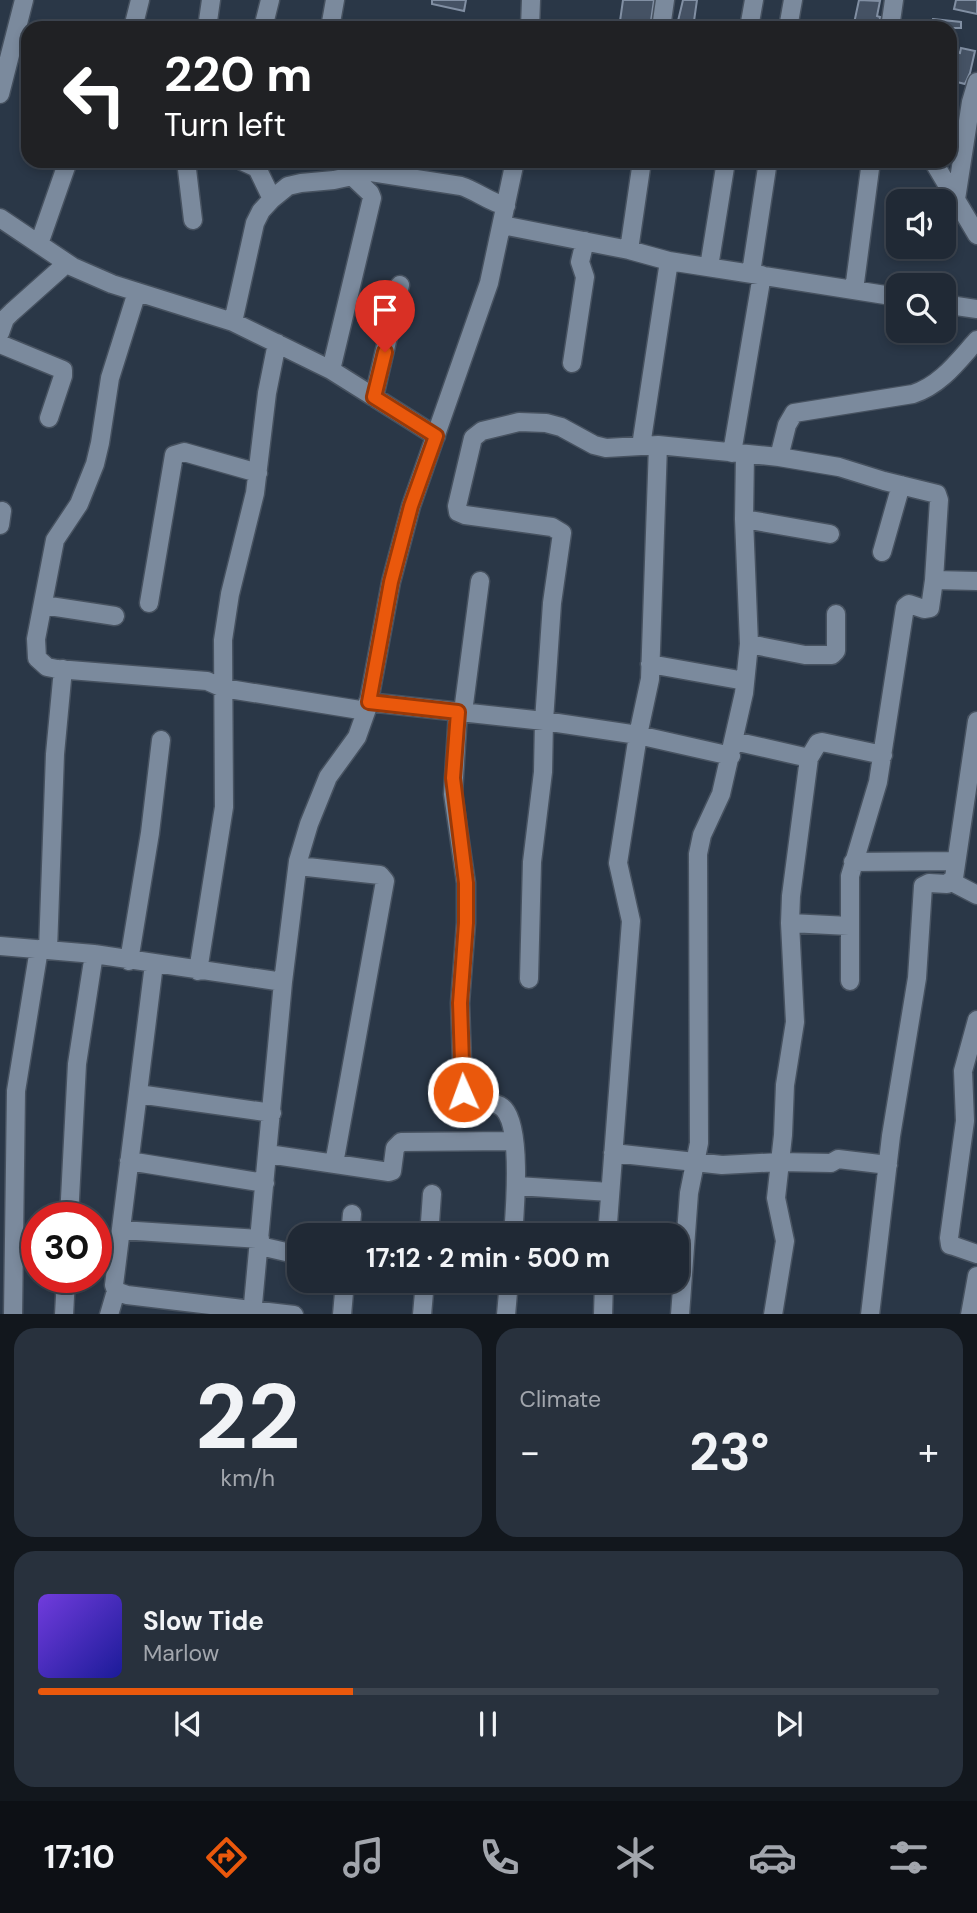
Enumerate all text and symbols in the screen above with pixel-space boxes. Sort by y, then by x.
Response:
text: 220 m [164,42,312,106]
icon: left [49,49,140,140]
text: Turn left [164,104,286,146]
map controls [886,189,956,343]
button: sound [886,189,956,259]
button: search [886,273,956,343]
pin [355,280,415,352]
icon: arrive [366,291,404,329]
position arrow [426,1055,500,1129]
speed limit sign: 30 [21,1202,112,1293]
text: 17:12 · 2 min · 500 m [366,1241,610,1275]
text: 22 [195,1358,300,1476]
text: Climate [520,1384,601,1414]
text: 23° [689,1418,769,1486]
text: − [520,1427,540,1477]
text: + [918,1427,939,1477]
text: km/h [221,1463,275,1493]
text: Slow Tide [143,1604,264,1638]
text: Marlow [143,1638,219,1668]
icon: previous [169,1705,207,1743]
icon: pause [469,1705,507,1743]
icon: next [770,1705,808,1743]
icon: directions [202,1833,251,1882]
icon: music [339,1833,388,1882]
icon: phone [475,1833,524,1882]
icon: climate [611,1833,660,1882]
icon: car [748,1833,797,1882]
icon: filters [884,1833,933,1882]
text: 17:10 [44,1836,115,1878]

